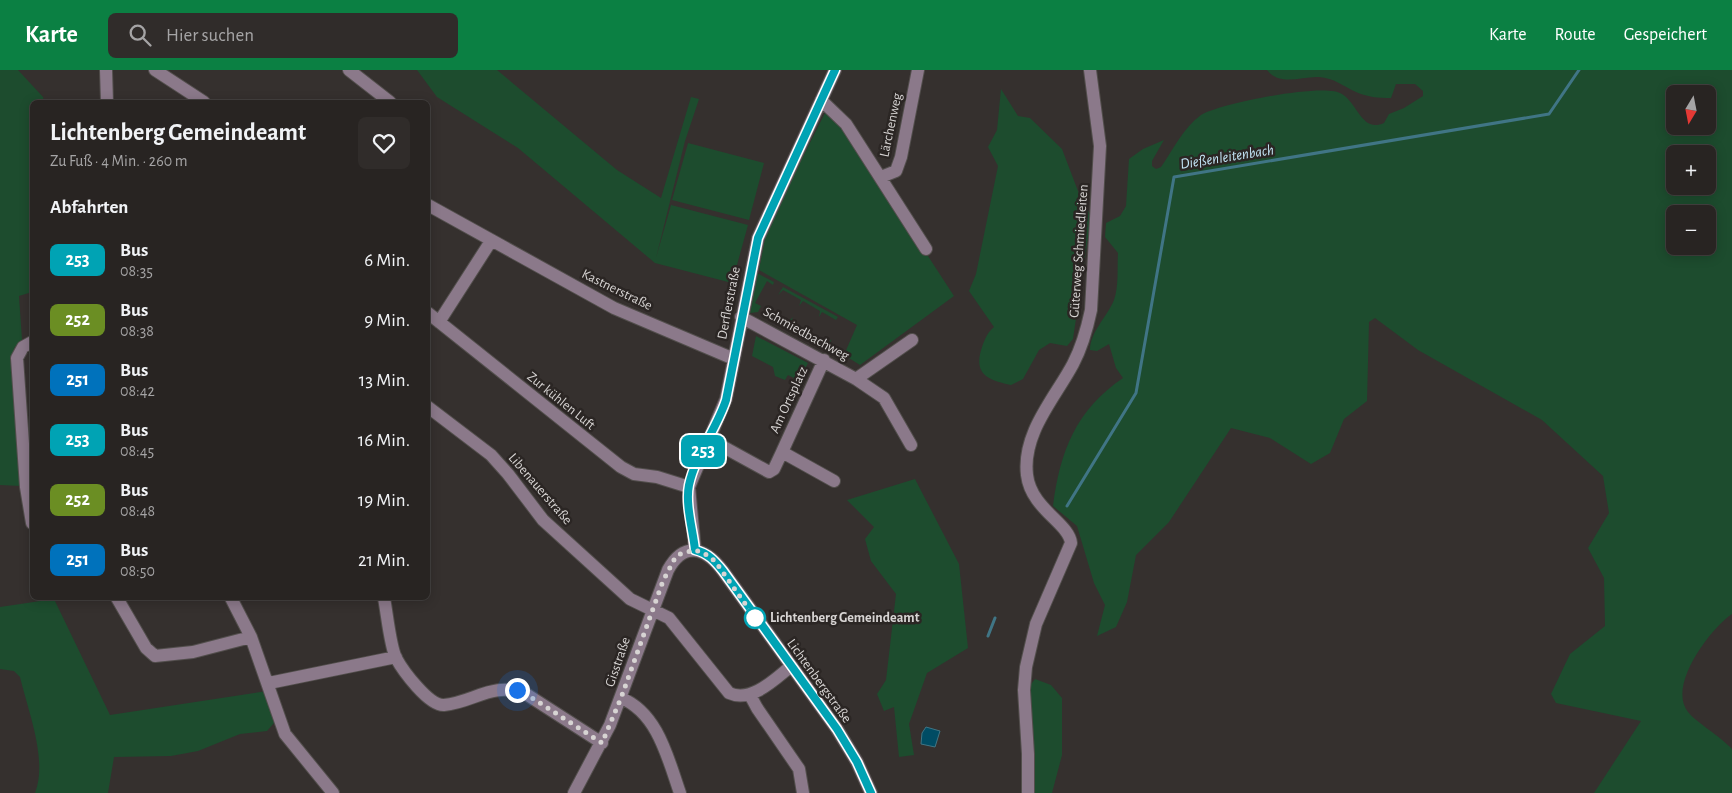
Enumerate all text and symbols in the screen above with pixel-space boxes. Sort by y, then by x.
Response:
search box [108,13,458,58]
icon: search [126,21,154,49]
text: Karte [25,23,78,47]
text: Hier suchen [166,26,254,45]
text: Karte [1489,26,1526,44]
text: Route [1554,26,1596,44]
text: Gespeichert [1624,26,1707,44]
north arrow [1666,85,1716,135]
map controls [1666,85,1716,255]
street label: Lärchenweg [877,92,905,158]
button: heart [358,117,410,169]
text: Lichtenberg Gemeindeamt [50,121,306,145]
water label: Dießenleitenbach [1179,142,1275,172]
button: + [1666,145,1716,195]
text: Zu Fuß · 4 Min. · 260 m [50,153,188,169]
street label: Güterweg Schmiedleiten [1067,184,1091,318]
text: Abfahrten [50,198,128,217]
button: − [1666,205,1716,255]
text: Bus [120,241,148,260]
text: 253 [65,251,90,269]
text: 6 Min. [364,251,410,270]
text: 08:35 [120,263,153,279]
street label: Derflerstraße [715,266,743,340]
street label: Kastnerstraße [580,267,654,313]
text: Bus [120,301,148,320]
street label: Schmiedbachweg [761,305,851,363]
text: 252 [65,311,90,329]
text: 9 Min. [364,311,410,330]
text: 08:38 [120,323,154,339]
text: Bus [120,361,148,380]
street label: Am Ortsplatz [767,364,811,436]
street label: Zur kühlen Luft [524,369,598,433]
text: 251 [66,371,89,389]
text: 13 Min. [359,371,410,390]
text: 08:42 [120,383,155,399]
text: Bus [120,421,148,440]
text: 253 [65,431,90,449]
text: 16 Min. [358,431,410,450]
line badge: 253 [674,435,732,467]
text: 253 [691,442,715,460]
text: 08:45 [120,443,154,459]
street label: Libenauerstraße [505,451,575,527]
text: Bus [120,481,148,500]
text: 252 [65,491,90,509]
text: 19 Min. [358,491,410,510]
text: 08:48 [120,503,155,519]
text: Bus [120,541,148,560]
text: 251 [66,551,89,569]
text: 21 Min. [358,551,410,570]
text: 08:50 [120,563,155,579]
marker: Lichtenberg Gemeindeamt [744,607,766,629]
place label: Lichtenberg Gemeindeamt [770,611,920,625]
street label: Gisstraße [603,635,633,689]
street label: Lichtenbergstraße [784,637,854,725]
your location [505,678,530,703]

